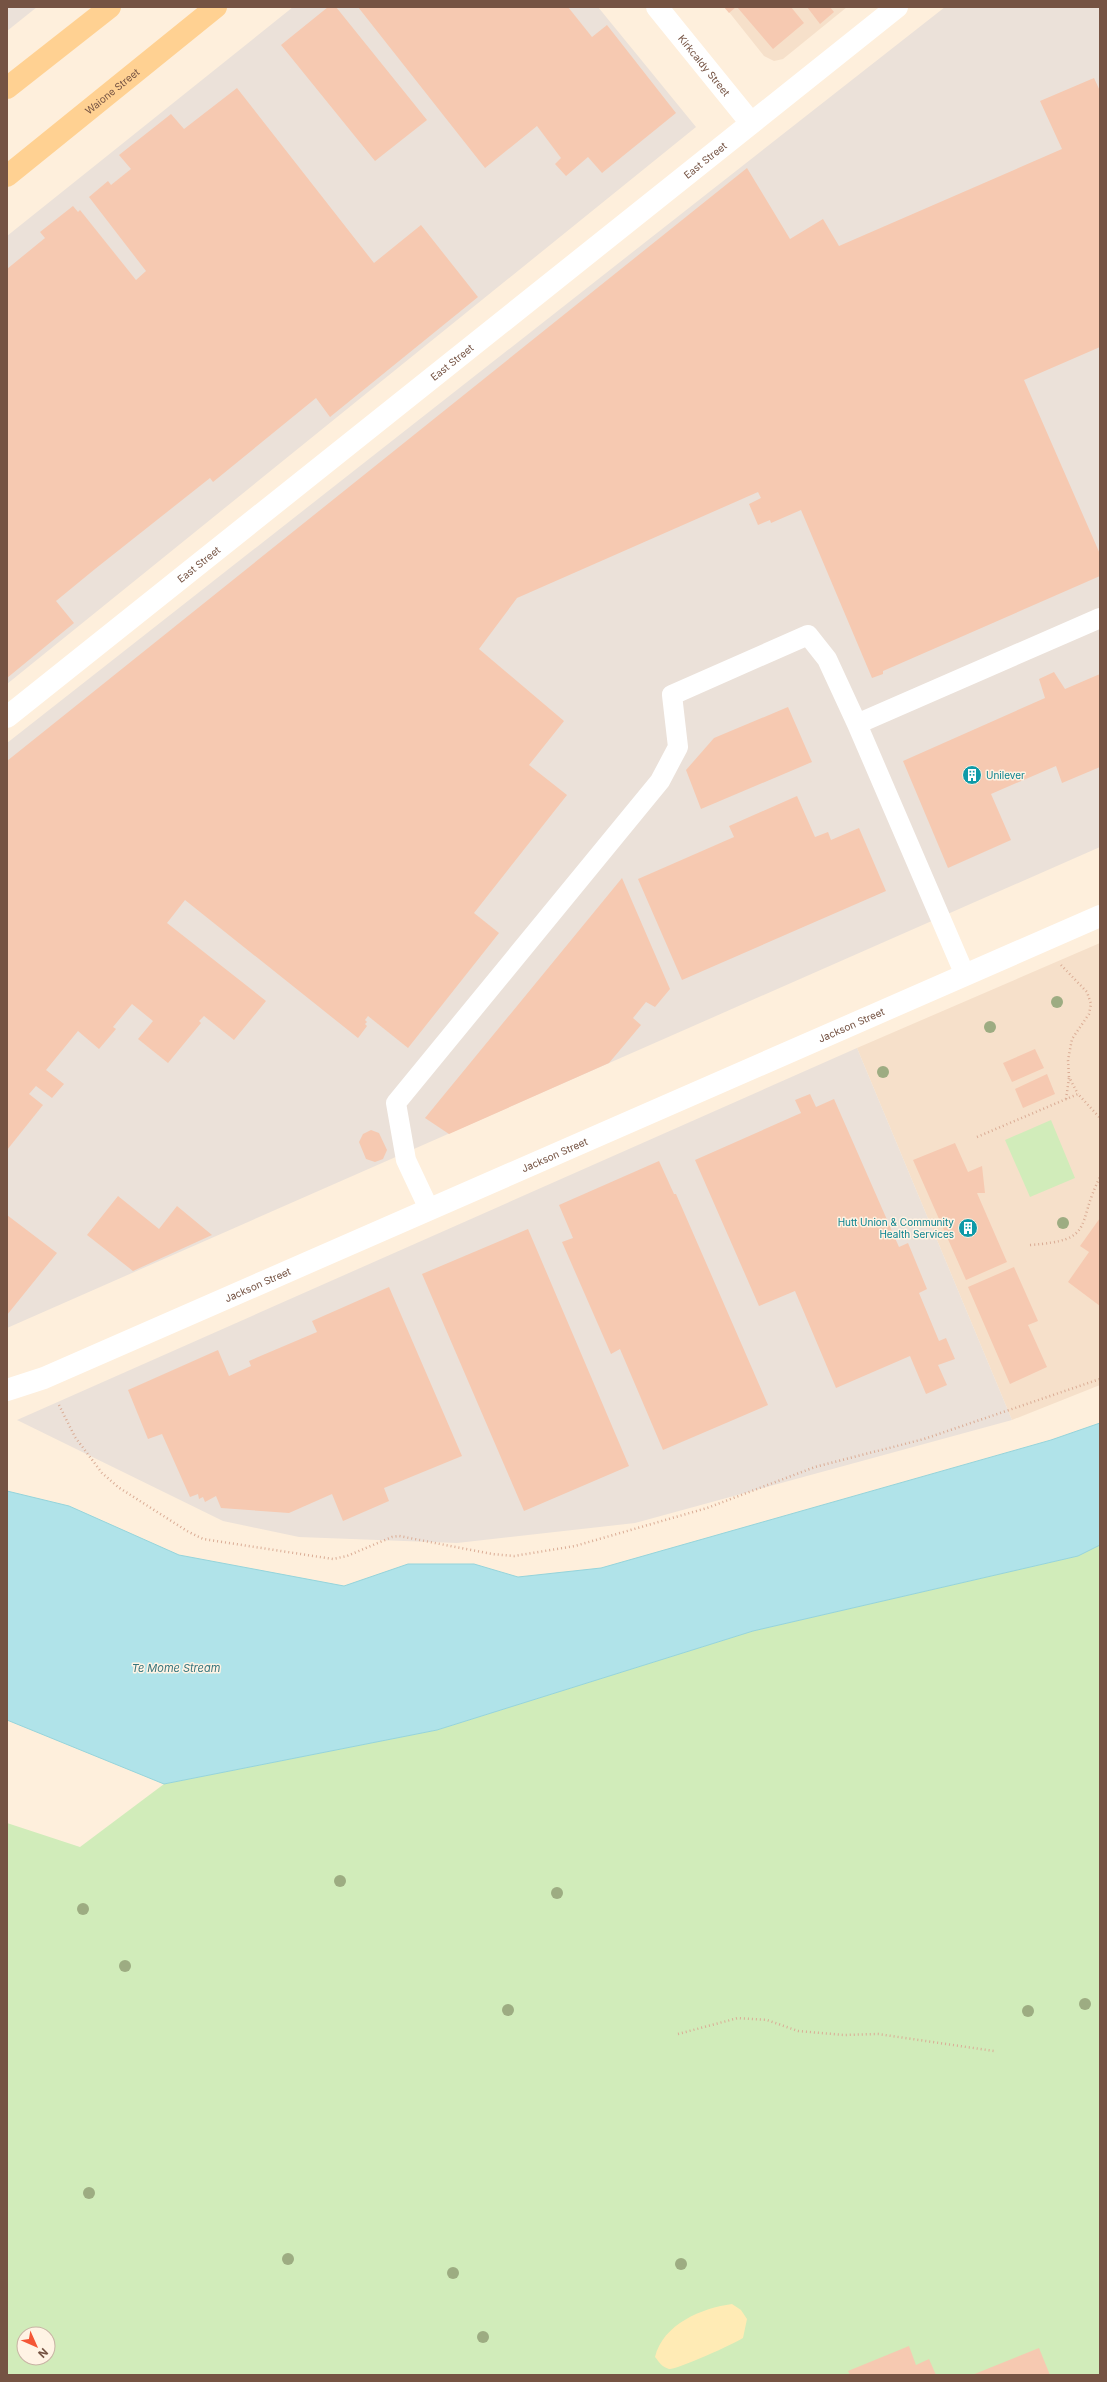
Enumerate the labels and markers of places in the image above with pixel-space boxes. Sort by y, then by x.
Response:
building icon: Unilever [961,764,983,786]
place label: Unilever [986,769,1025,781]
place label: Hutt Union & Community Health Services [838,1216,954,1240]
building icon: Hutt Union & Community Health Services [957,1217,979,1239]

